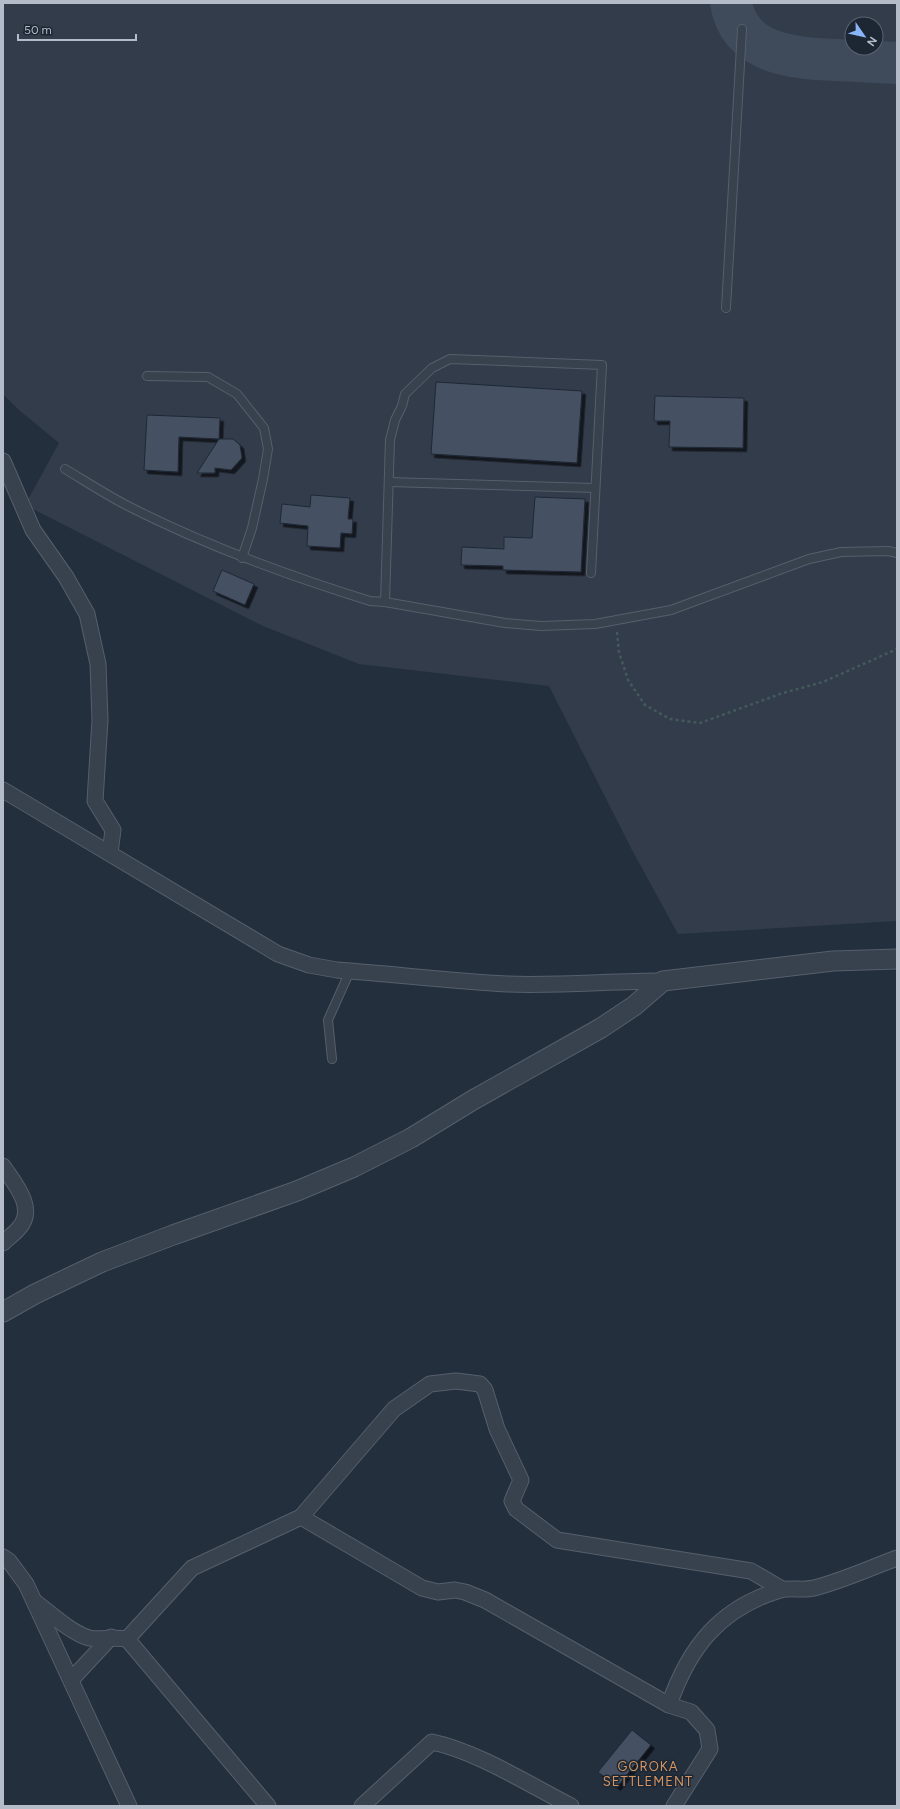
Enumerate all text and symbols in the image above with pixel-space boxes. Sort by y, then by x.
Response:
scale bar [18,16,136,42]
north arrow [844,16,884,56]
text: 50 m [24,23,52,37]
text: N [864,34,880,48]
district label: GOROKA SETTLEMENT [603,1759,693,1789]

